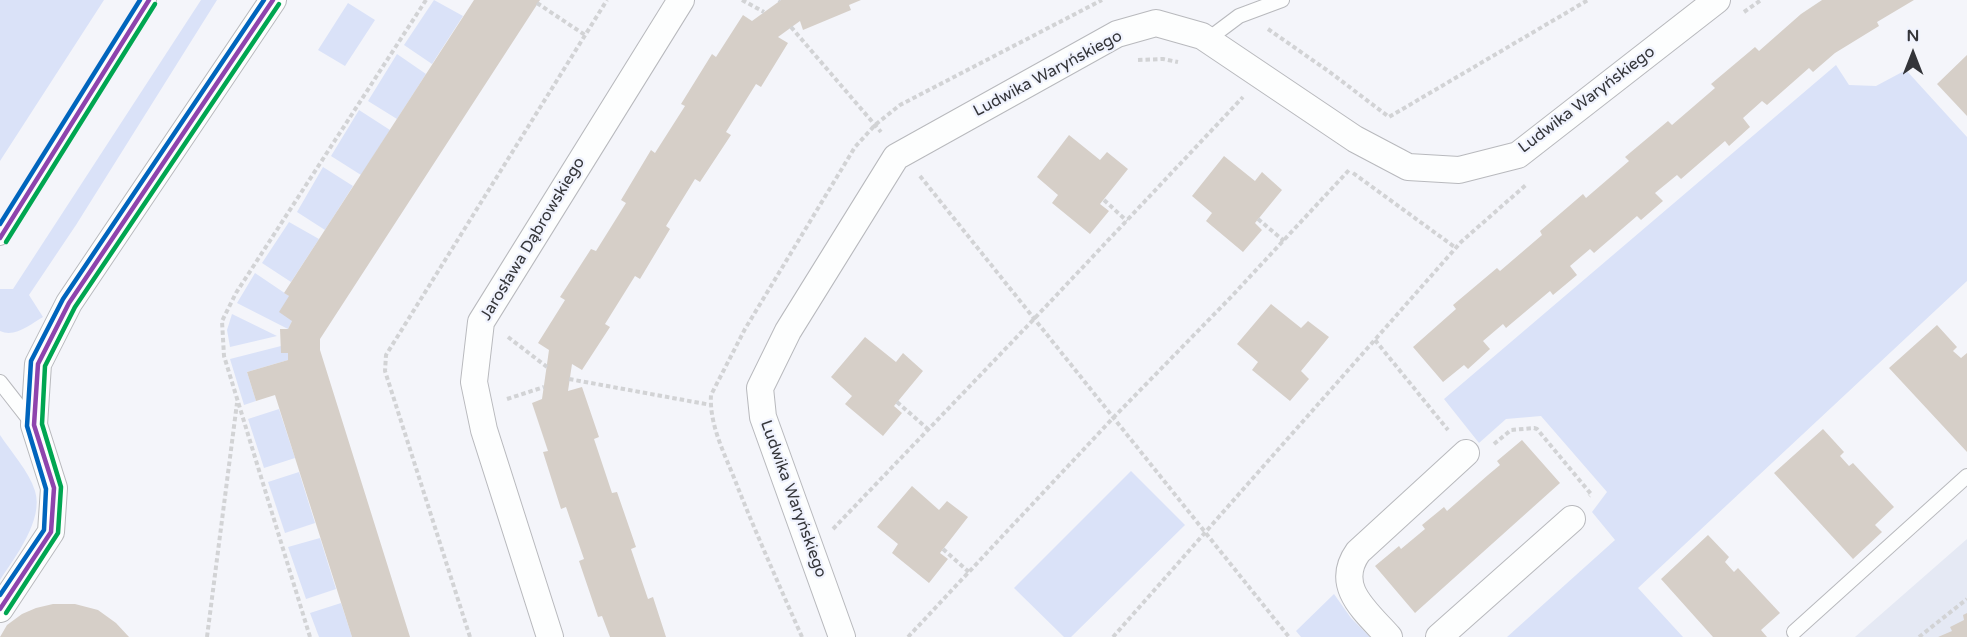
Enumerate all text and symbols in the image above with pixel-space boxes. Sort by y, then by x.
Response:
north arrow [1883,24,1943,84]
text: N [1907,26,1919,46]
street label: Ludwika Waryńskiego [970,27,1126,121]
street label: Ludwika Waryńskiego [1515,42,1659,158]
street label: Jarosława Dąbrowskiego [477,154,589,324]
street label: Ludwika Waryńskiego [756,418,830,580]

